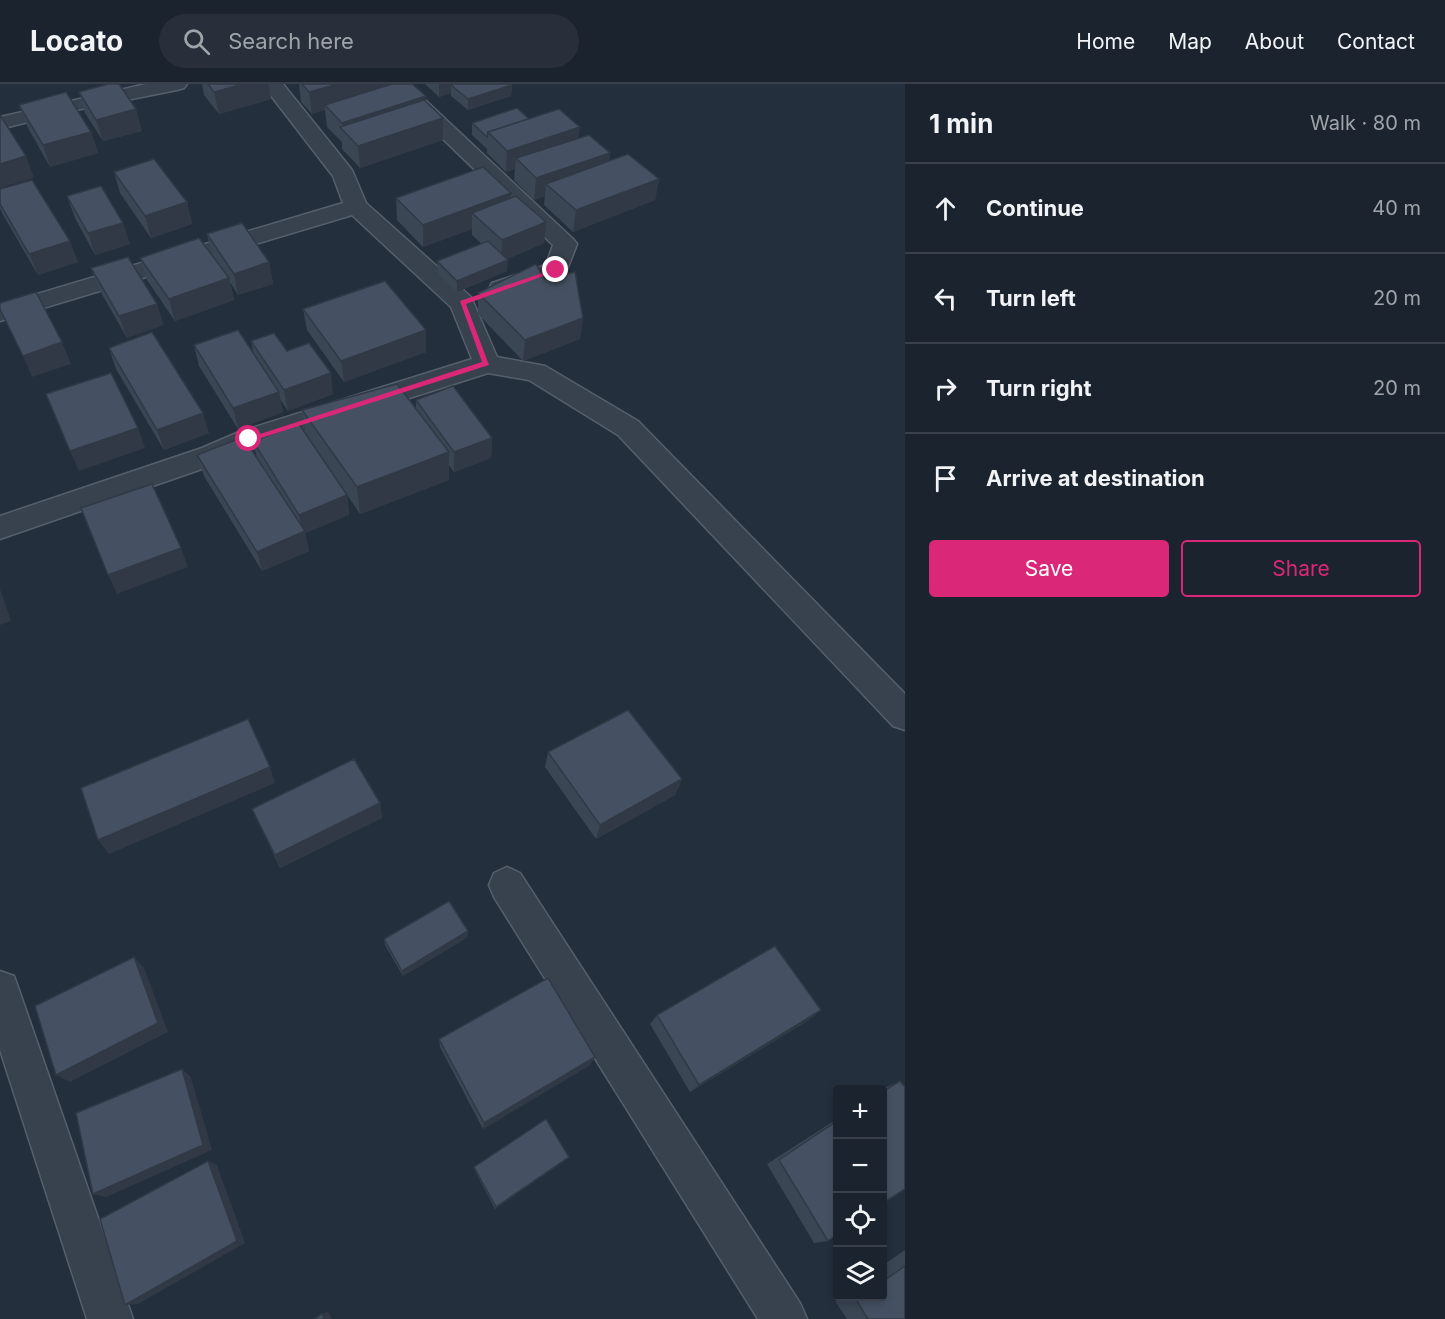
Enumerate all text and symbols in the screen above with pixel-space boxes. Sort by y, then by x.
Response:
search box [159,14,579,68]
text: Locato [30,24,123,58]
icon: search [180,25,213,58]
text: Search here [228,28,354,54]
text: Home [1076,29,1135,54]
text: Map [1168,29,1212,54]
text: About [1245,29,1304,54]
text: Contact [1337,29,1415,54]
text: 1 min [929,108,993,139]
text: Walk · 80 m [1310,111,1421,135]
icon: ahead [929,192,962,225]
text: Continue [986,195,1084,221]
text: 40 m [1372,196,1421,220]
route end [542,256,568,282]
icon: left [929,282,962,315]
text: Turn left [986,285,1076,311]
text: 20 m [1373,286,1421,310]
icon: right [929,372,962,405]
text: Turn right [986,375,1092,401]
text: 20 m [1373,376,1421,400]
route start [235,425,261,451]
icon: arrive [929,462,962,495]
text: Arrive at destination [986,465,1205,491]
button: Save [929,540,1169,597]
button: Share [1181,540,1421,597]
map controls [833,1085,887,1301]
button: + [833,1085,887,1139]
button: − [833,1139,887,1193]
button: locate [833,1193,887,1247]
button: layers [833,1247,887,1301]

